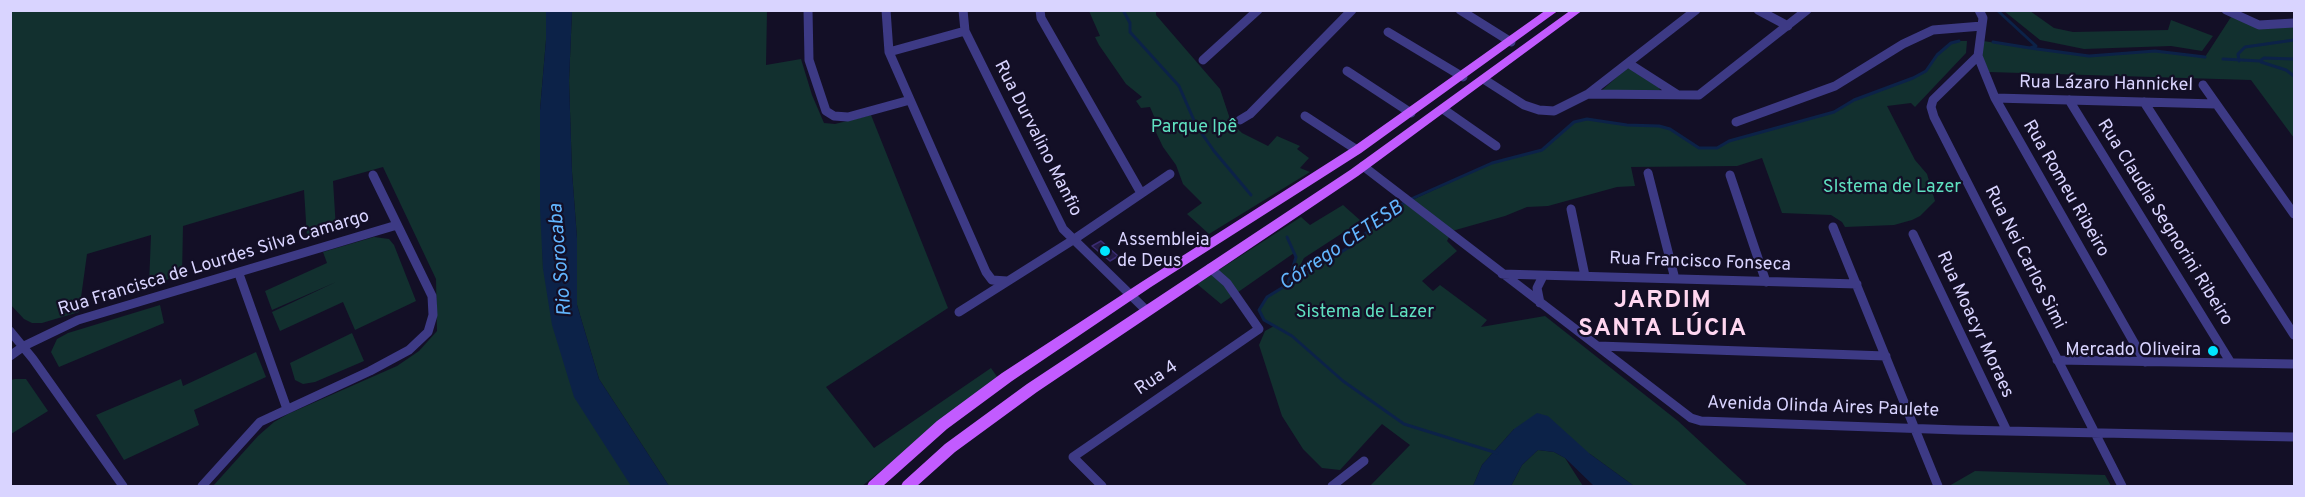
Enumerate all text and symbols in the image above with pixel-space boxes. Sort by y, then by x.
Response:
street label: Rua Durvalino Manfio [988,57,1086,221]
street label: Rua Lázaro Hannickel [2019,73,2193,97]
street label: Rua Claudia Segnorini Ribeiro [2091,116,2237,330]
park label: Parque Ipê [1151,117,1237,139]
street label: Rua Romeu Ribeiro [2017,117,2113,261]
park label: SIstema de Lazer [1823,177,1961,199]
street label: Rua Nei Carlos Simi [1979,183,2069,333]
water label: Córrego CETESB [1276,197,1408,297]
water label: Rio Sorocaba [545,203,579,317]
street label: Rua Francisca de Lourdes Silva Camargo [56,206,372,322]
place label: Assembleia de Deus [1117,230,1210,272]
marker: Assembleia de Deus [1098,244,1112,258]
street label: Rua Moacyr Moraes [1931,248,2017,402]
street label: Rua Francisco Fonseca [1609,249,1791,277]
district label: JARDIM SANTA LÚCIA [1578,288,1748,344]
park label: Sistema de Lazer [1296,302,1434,324]
place label: Mercado Oliveira [2065,340,2201,362]
marker: Mercado Oliveira [2206,344,2220,358]
street label: Rua 4 [1132,357,1182,401]
street label: Avenida Olinda Aires Paulete [1707,393,1939,423]

